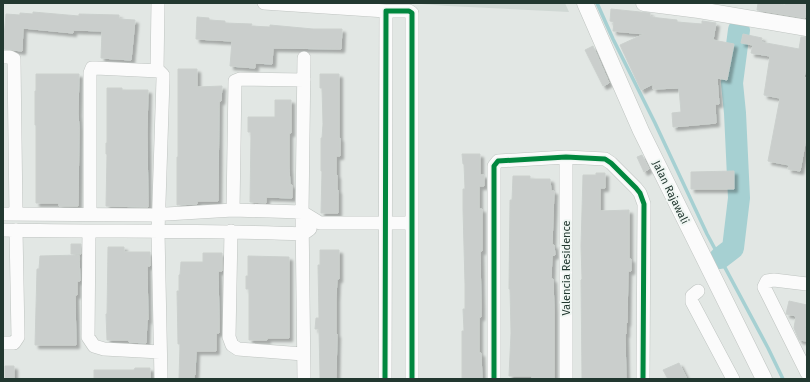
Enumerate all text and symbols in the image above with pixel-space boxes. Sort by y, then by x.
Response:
street label: Jalan Rajawali [650,158,692,226]
street label: Valencia Residence [560,220,573,316]

